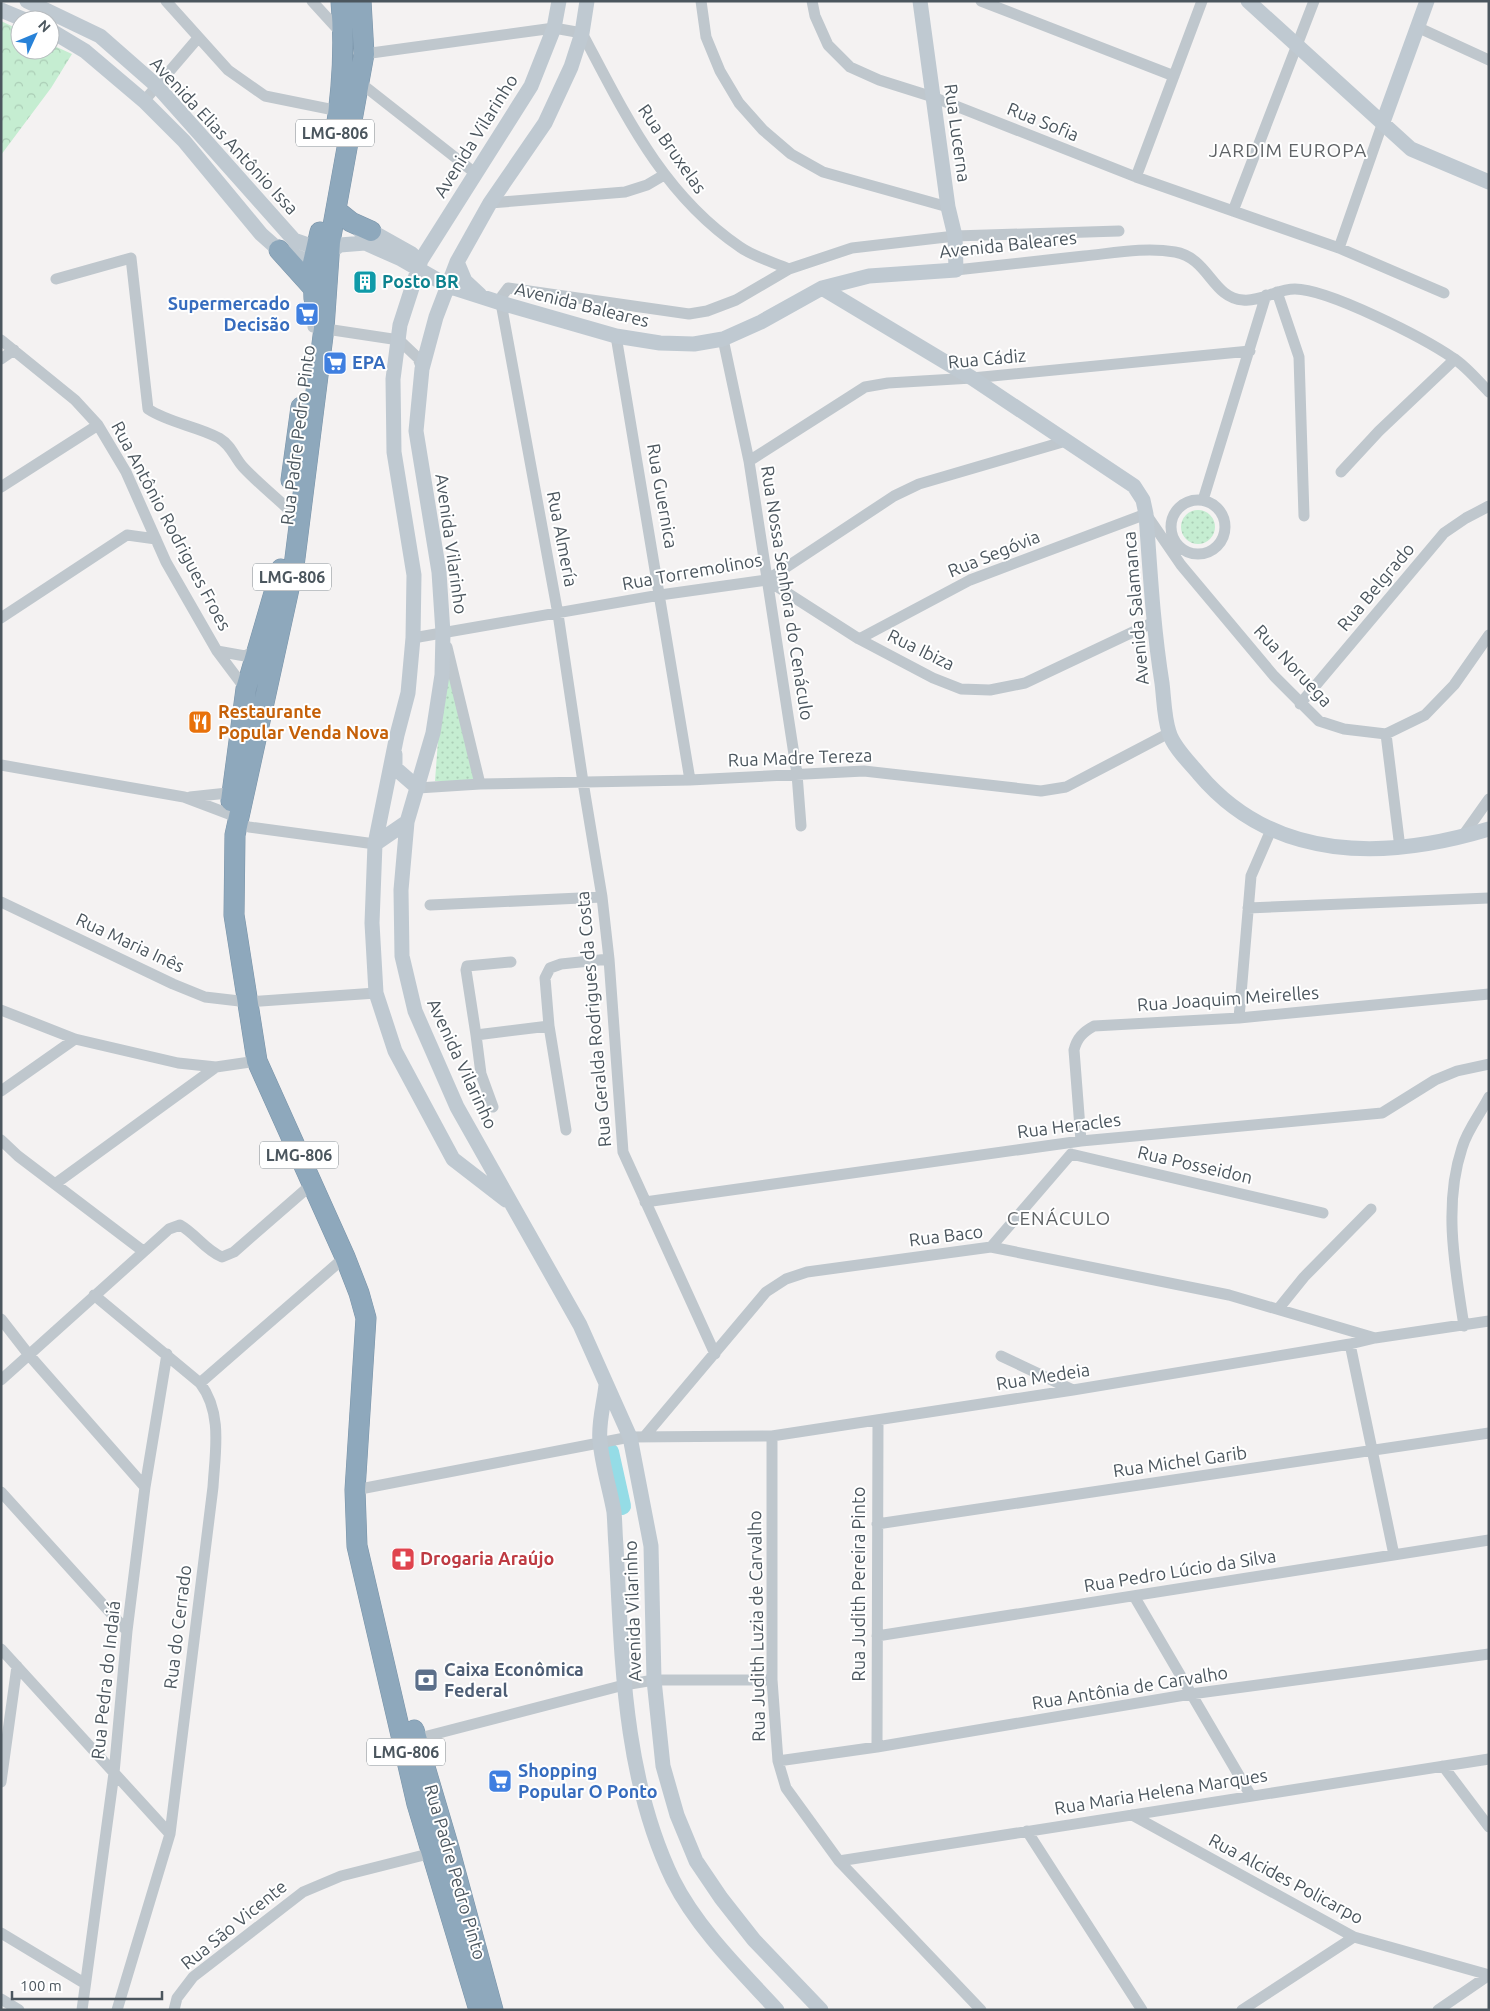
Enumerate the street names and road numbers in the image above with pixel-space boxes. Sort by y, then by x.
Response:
street label: Avenida Elias Antônio Issa [147,53,303,218]
street label: Avenida Vilarinho [429,70,521,201]
street label: Rua Lucerna [941,82,975,183]
street label: Rua Sofia [1005,98,1082,144]
street label: Rua Bruxelas [635,100,711,197]
road number: LMG-806 [296,120,374,146]
street label: Avenida Baleares [938,227,1078,261]
street label: Avenida Baleares [513,278,652,330]
street label: Rua Padre Pedro Pinto [276,344,318,526]
street label: Rua Cádiz [947,345,1027,371]
street label: Rua Antônio Rodrigues Froes [108,418,236,634]
street label: Rua Guernica [644,442,682,550]
street label: Rua Nossa Senhora do Cenáculo [758,464,818,722]
street label: Avenida Vilarinho [432,472,472,615]
street label: Rua Almería [544,489,582,588]
street label: Rua Segóvia [945,526,1043,581]
street label: Avenida Salamanca [1118,530,1152,686]
street label: Rua Belgrado [1333,538,1418,634]
street label: Rua Torremolinos [620,549,764,593]
road number: LMG-806 [253,564,331,590]
street label: Rua Noruega [1251,620,1337,710]
street label: Rua Ibiza [885,624,958,674]
street label: Rua Madre Tereza [727,744,873,770]
street label: Rua Geralda Rodrigues da Costa [572,890,614,1148]
street label: Rua Maria Inês [73,908,188,976]
street label: Rua Joaquim Meirelles [1136,982,1320,1014]
street label: Avenida Vilarinho [424,995,502,1132]
street label: Rua Heracles [1016,1109,1122,1141]
street label: Rua Posseidon [1136,1141,1255,1187]
road number: LMG-806 [260,1142,338,1168]
street label: Rua Baco [908,1221,984,1249]
street label: Rua Medeia [995,1359,1091,1393]
street label: Rua Michel Garib [1112,1442,1248,1480]
street label: Rua Judith Pereira Pinto [848,1487,868,1682]
street label: Rua Judith Luzia de Carvalho [744,1510,768,1742]
street label: Avenida Vilarinho [620,1540,644,1682]
street label: Rua Pedro Lúcio da Silva [1082,1545,1277,1595]
street label: Rua do Cerrado [159,1564,195,1690]
street label: Rua Pedra do Indaiá [87,1600,123,1760]
street label: Rua Antônia de Carvalho [1030,1662,1229,1712]
road number: LMG-806 [367,1738,445,1765]
street label: Rua Maria Helena Marques [1053,1764,1269,1818]
street label: Rua Padre Pedro Pinto [421,1782,491,1962]
street label: Rua Alcides Policarpo [1206,1829,1367,1927]
street label: Rua São Vicente [177,1876,290,1973]

